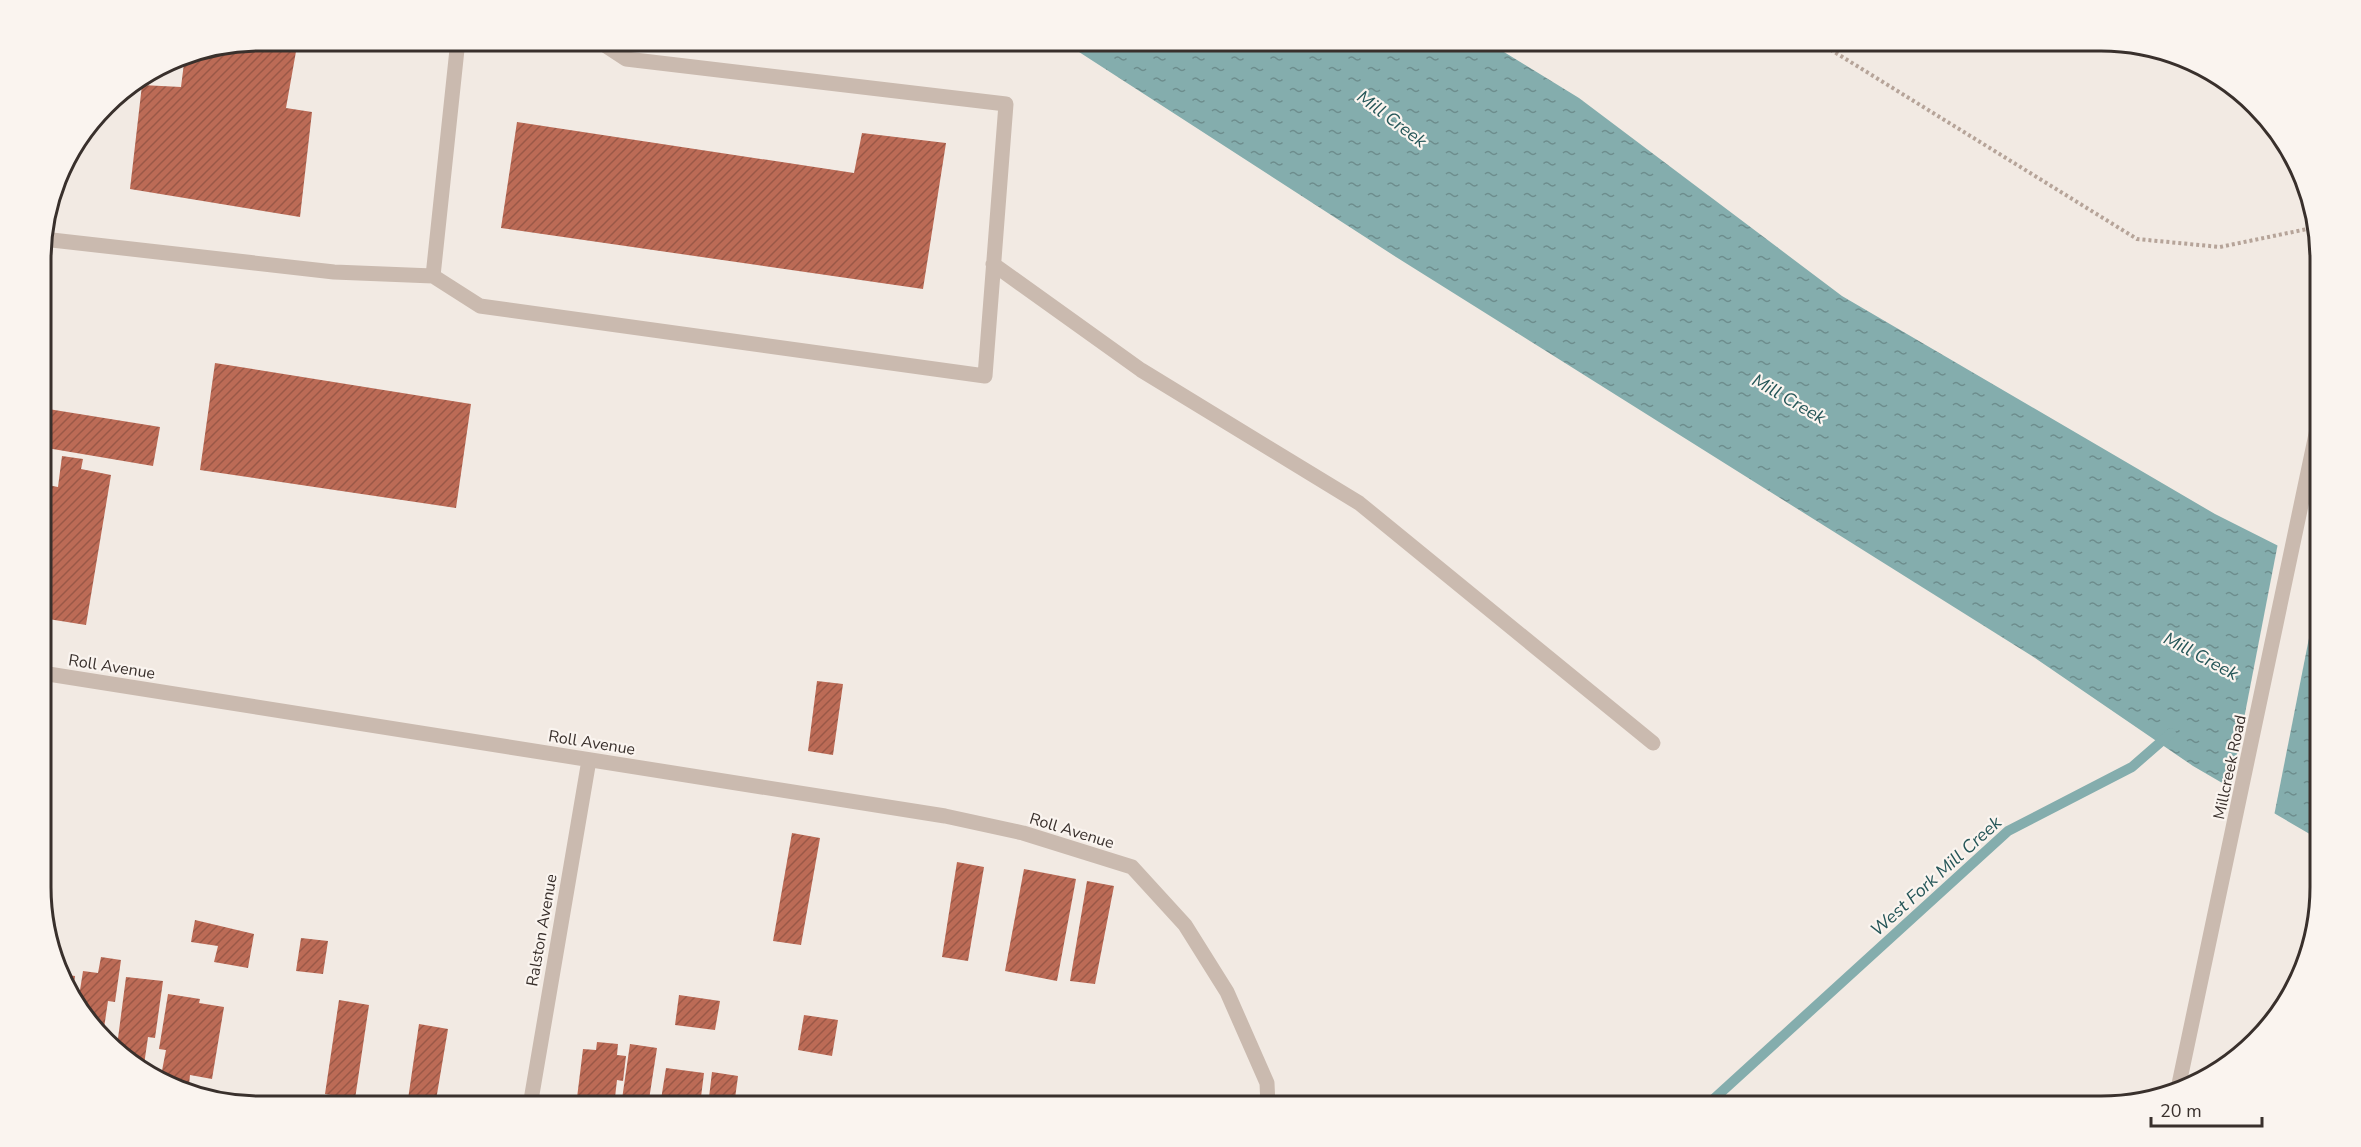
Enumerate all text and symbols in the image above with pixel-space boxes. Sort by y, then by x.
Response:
water label: Mill Creek [1352,85,1433,154]
water label: Mill Creek [1748,368,1831,430]
water label: Mill Creek [2159,626,2243,686]
street label: Roll Avenue [67,649,157,685]
street label: Millcreek Road [2208,713,2252,821]
street label: Roll Avenue [547,725,637,761]
street label: Roll Avenue [1027,808,1117,854]
water label: West Fork Mill Creek [1865,810,2008,941]
street label: Ralston Avenue [521,872,563,988]
scale bar [2151,1090,2262,1128]
text: 20 m [2160,1099,2202,1123]

